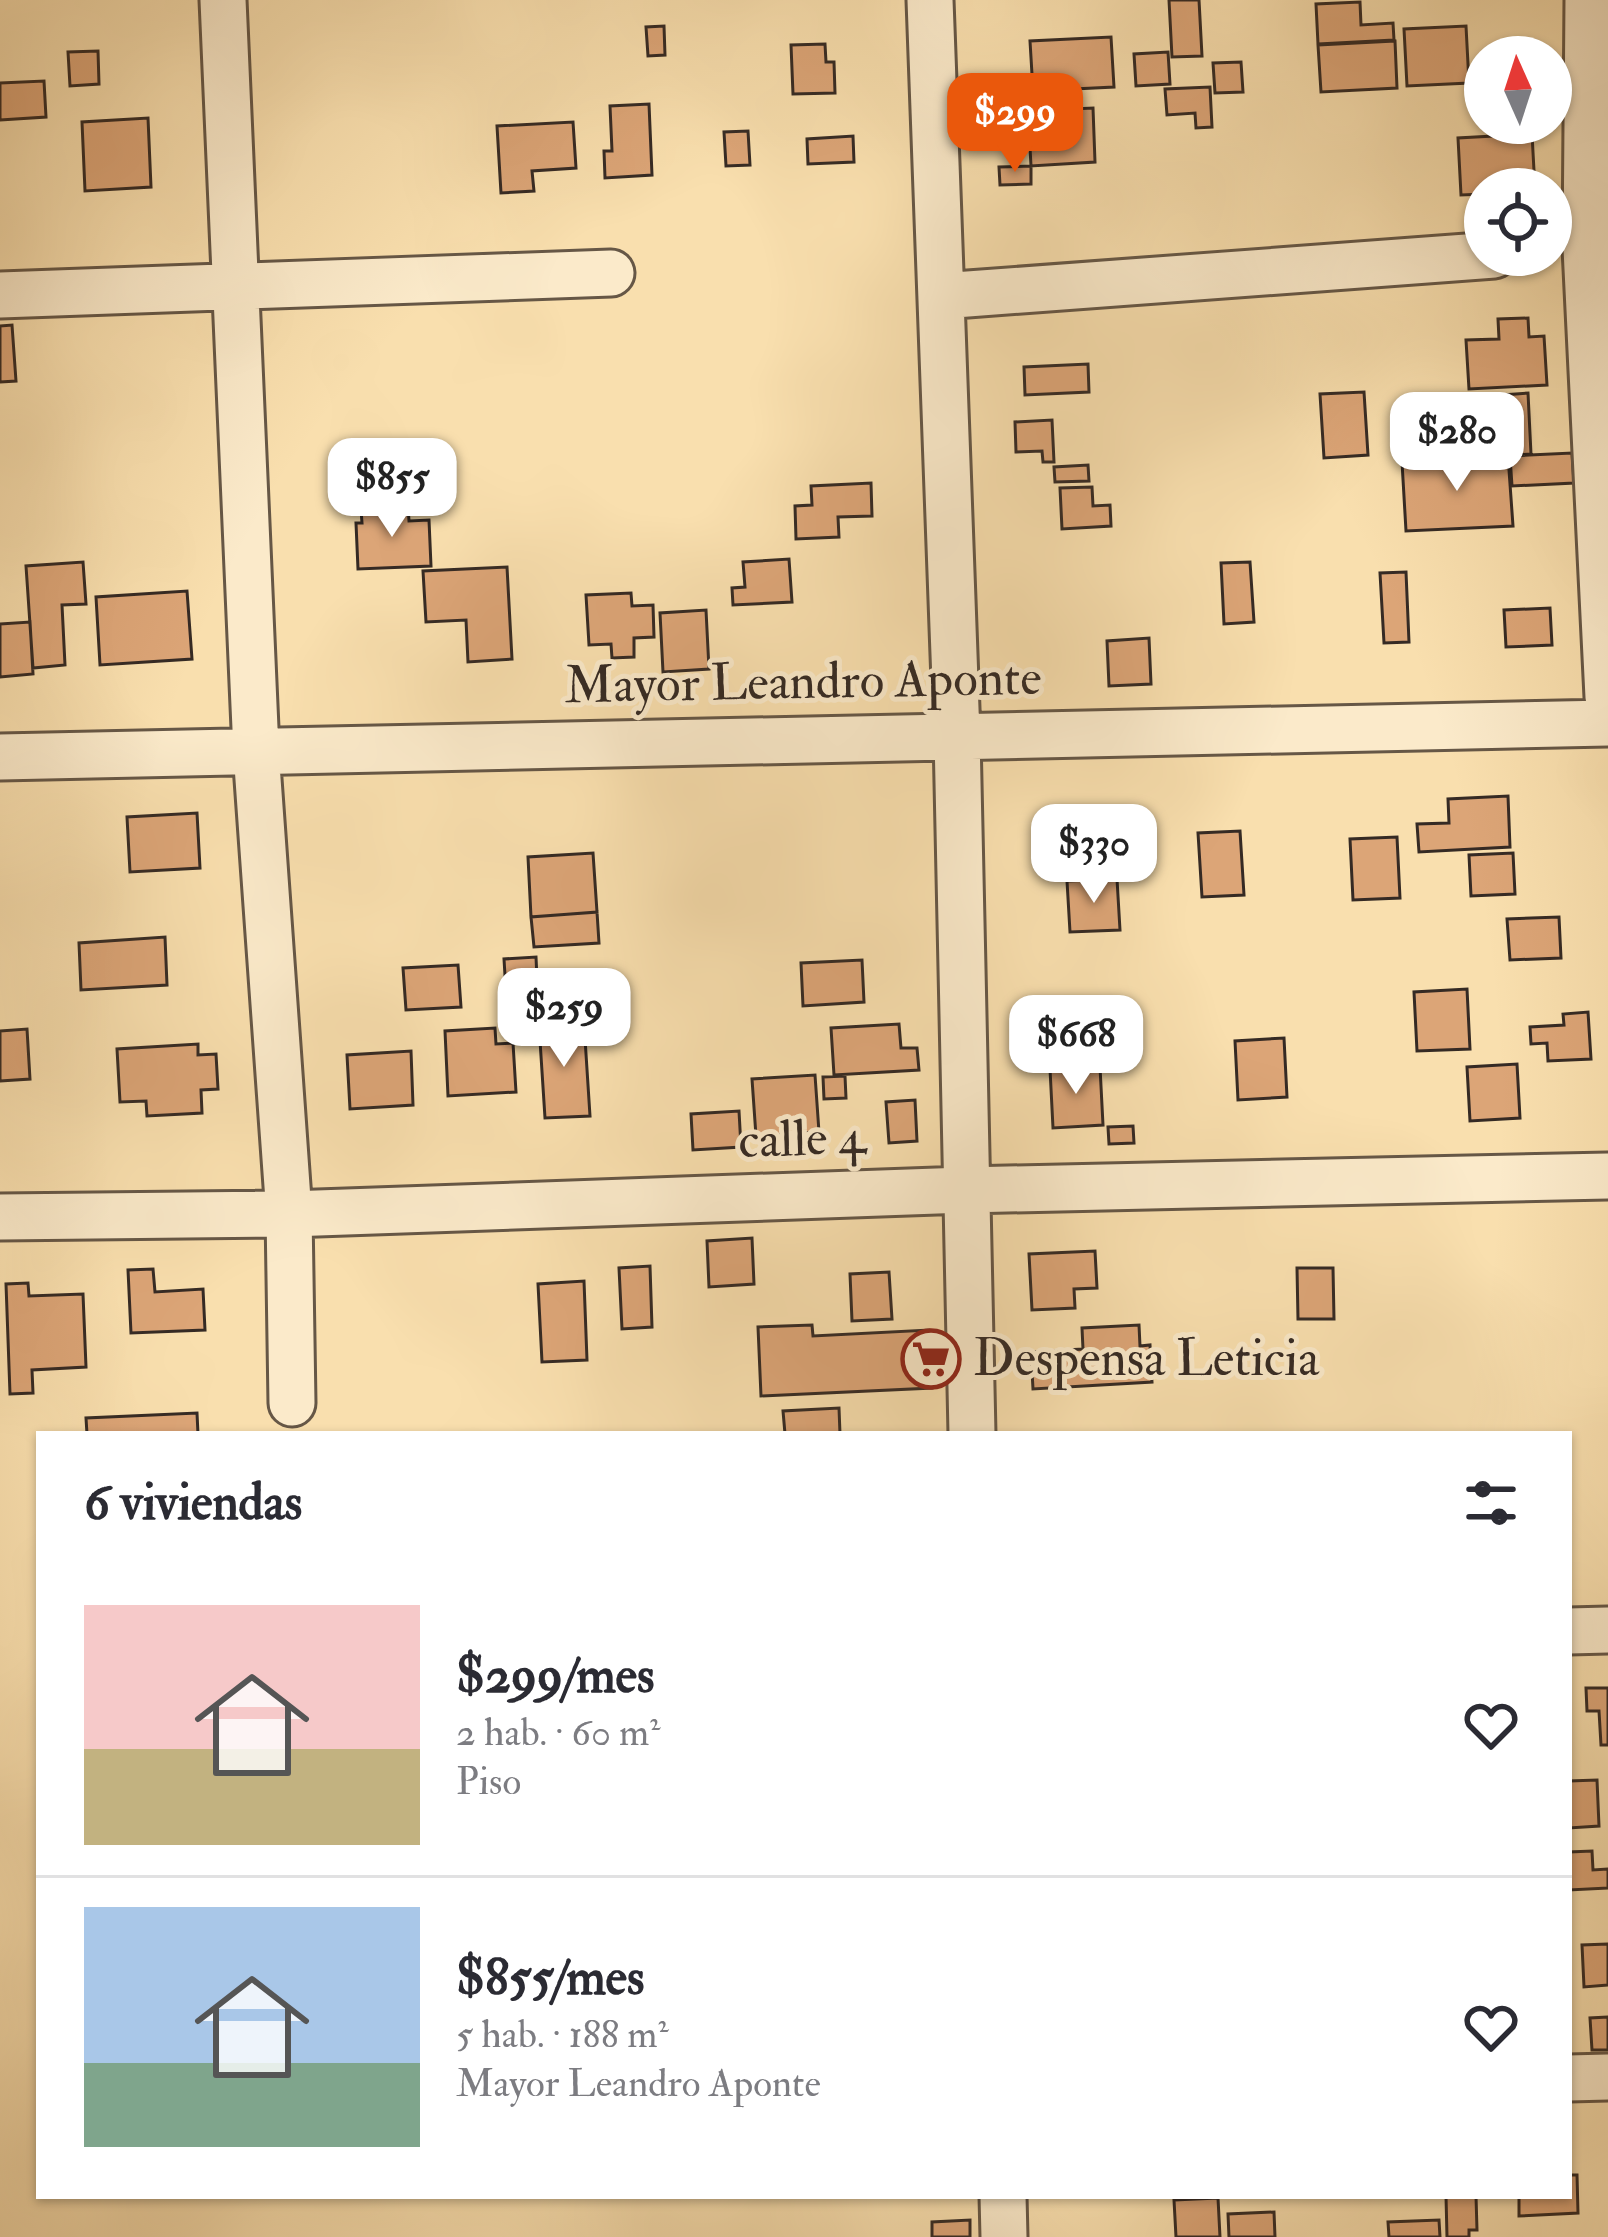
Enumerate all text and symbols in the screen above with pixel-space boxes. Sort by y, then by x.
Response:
north arrow [1464,36,1572,144]
map controls [1464,36,1572,276]
pin: $299 [944,73,1086,175]
text: $299 [974,87,1056,136]
button: locate [1464,168,1572,276]
pin: $280 [1386,392,1528,494]
text: $280 [1417,406,1497,455]
pin: $855 [321,438,463,540]
text: $855 [355,452,429,501]
street label: Mayor Leandro Aponte [564,646,1042,718]
pin: $330 [1023,804,1165,906]
text: $330 [1058,818,1130,867]
pin: $259 [493,968,635,1070]
text: $259 [525,982,603,1031]
pin: $668 [1005,995,1147,1097]
text: $668 [1036,1009,1116,1058]
street label: calle 4 [737,1105,869,1173]
place label: Despensa Leticia [973,1327,1320,1391]
supermarket icon: Despensa Leticia [900,1328,962,1390]
icon: filters [1458,1470,1524,1536]
text: 6 viviendas [84,1471,302,1535]
text: $299/mes [456,1644,654,1708]
icon: home [180,1653,324,1797]
icon: heart [1458,1692,1524,1758]
text: 2 hab. · 60 m² [456,1708,660,1757]
text: Piso [456,1757,521,1806]
text: $855/mes [456,1946,644,2010]
icon: home [180,1955,324,2099]
icon: heart [1458,1994,1524,2060]
text: 5 hab. · 188 m² [456,2010,669,2059]
text: Mayor Leandro Aponte [456,2059,821,2108]

